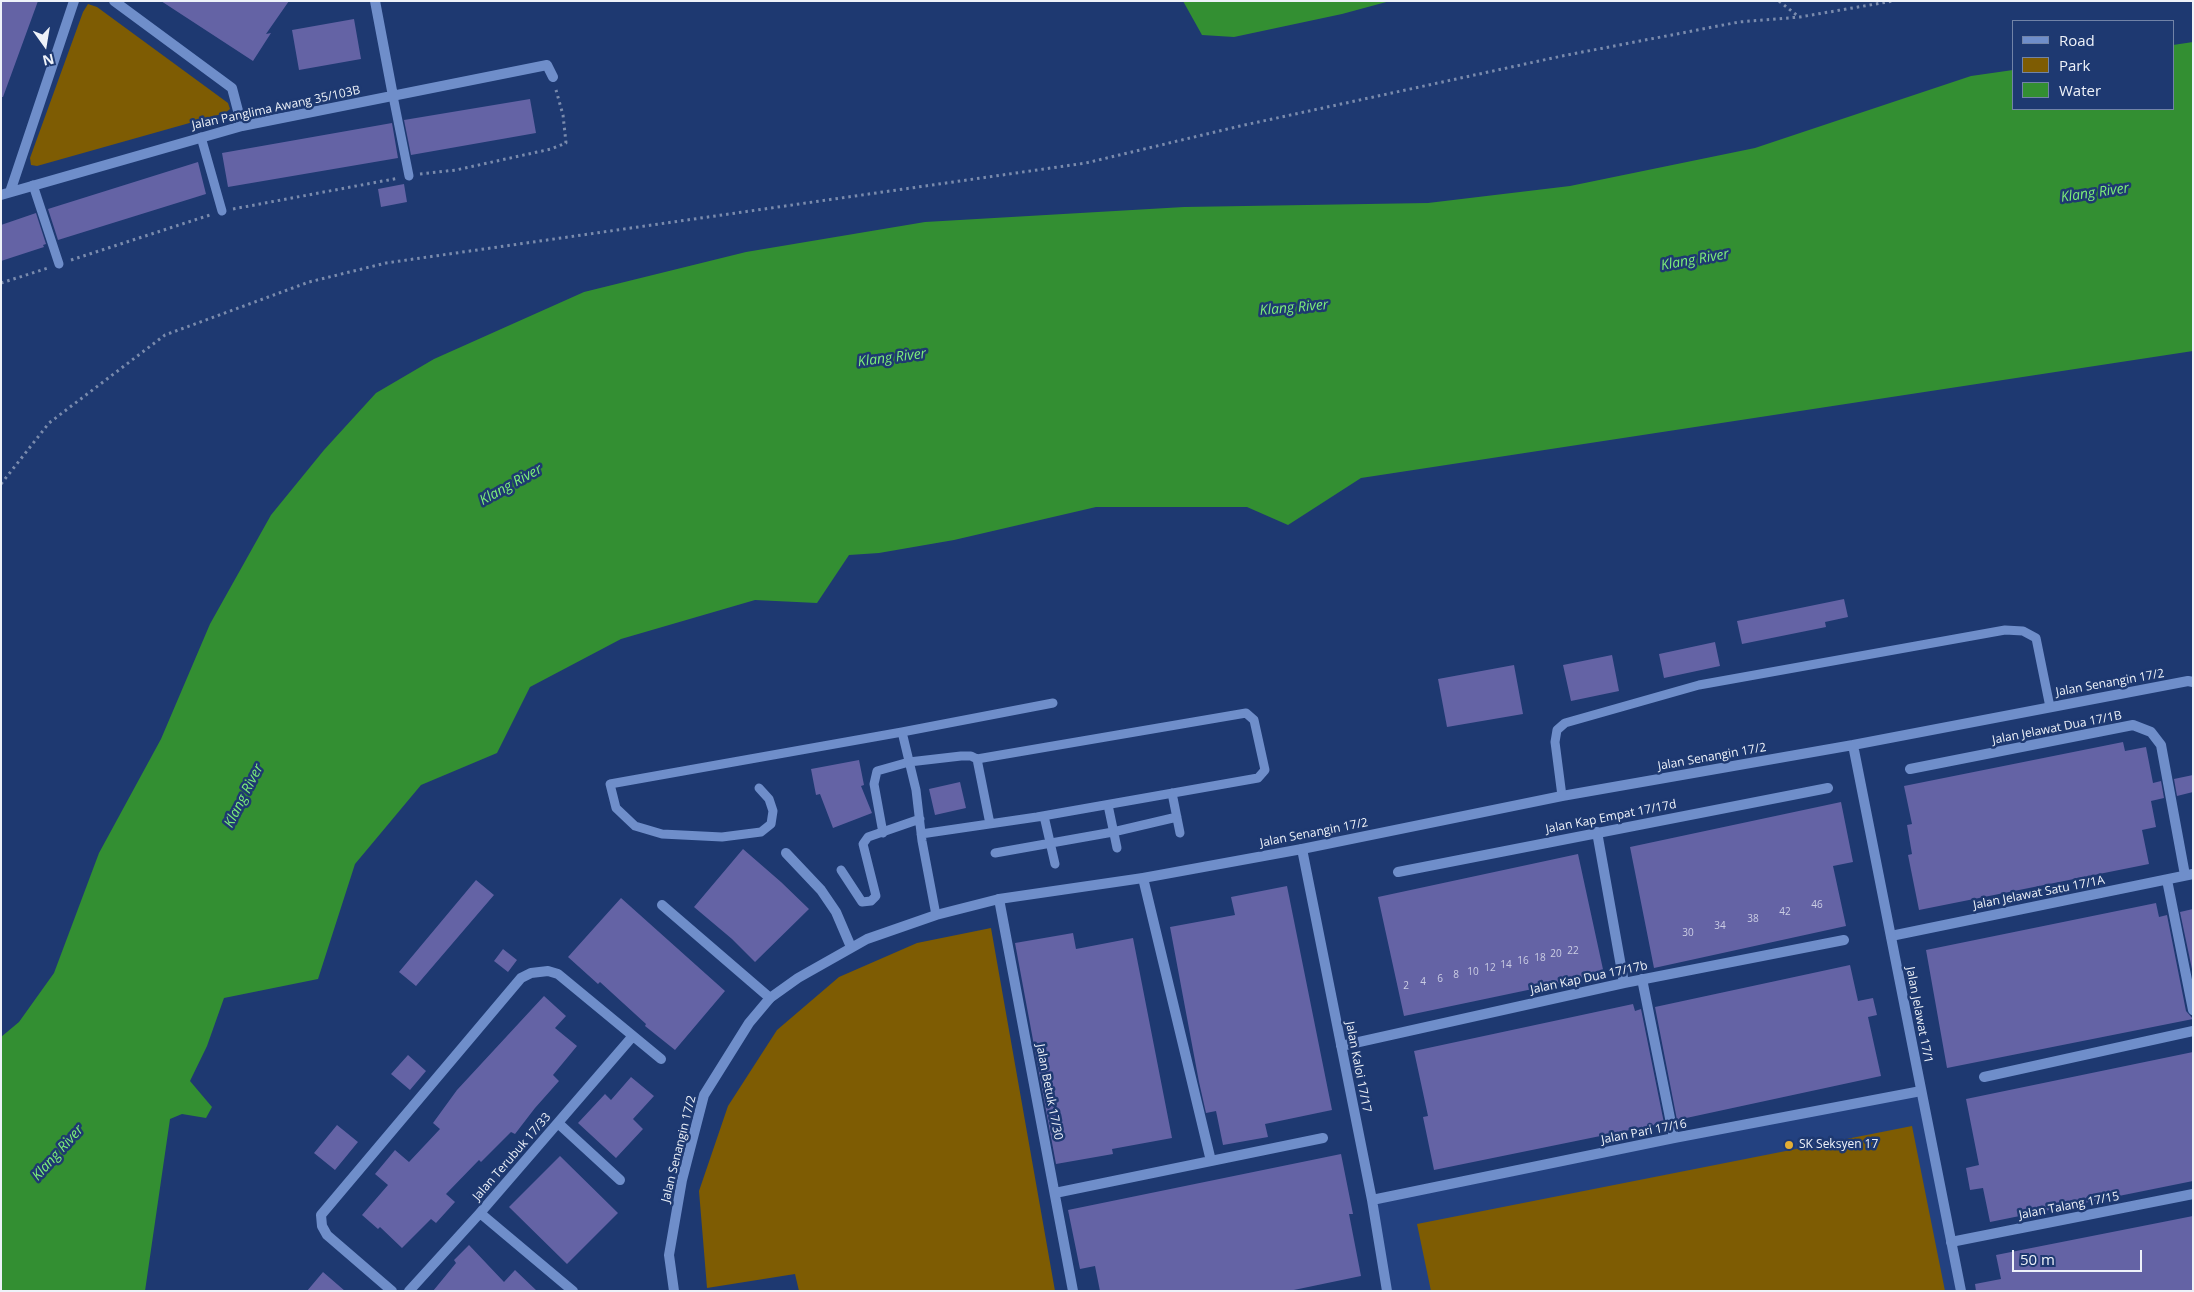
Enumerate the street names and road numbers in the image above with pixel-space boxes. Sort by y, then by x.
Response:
street label: Jalan Panglima Awang 35/103B [190,83,362,133]
street label: Jalan Senangin 17/2 [2055,666,2165,700]
street label: Jalan Jelawat Dua 17/1B [1991,708,2123,748]
street label: Jalan Senangin 17/2 [1657,740,1767,774]
street label: Jalan Kap Empat 17/17d [1544,797,1678,837]
street label: Jalan Senangin 17/2 [1259,815,1369,851]
street label: Jalan Jelawat Satu 17/1A [1972,873,2106,913]
street label: Jalan Kap Dua 17/17b [1529,959,1649,997]
street label: Jalan Jelawat 17/1 [1903,965,1935,1065]
street label: Jalan Kaloi 17/17 [1342,1020,1374,1114]
street label: Jalan Betuk 17/30 [1033,1043,1065,1141]
street label: Jalan Senangin 17/2 [659,1094,699,1204]
street label: Jalan Terubuk 17/33 [470,1110,554,1204]
street label: Jalan Pari 17/16 [1600,1117,1688,1147]
street label: Jalan Talang 17/15 [2018,1189,2120,1223]

